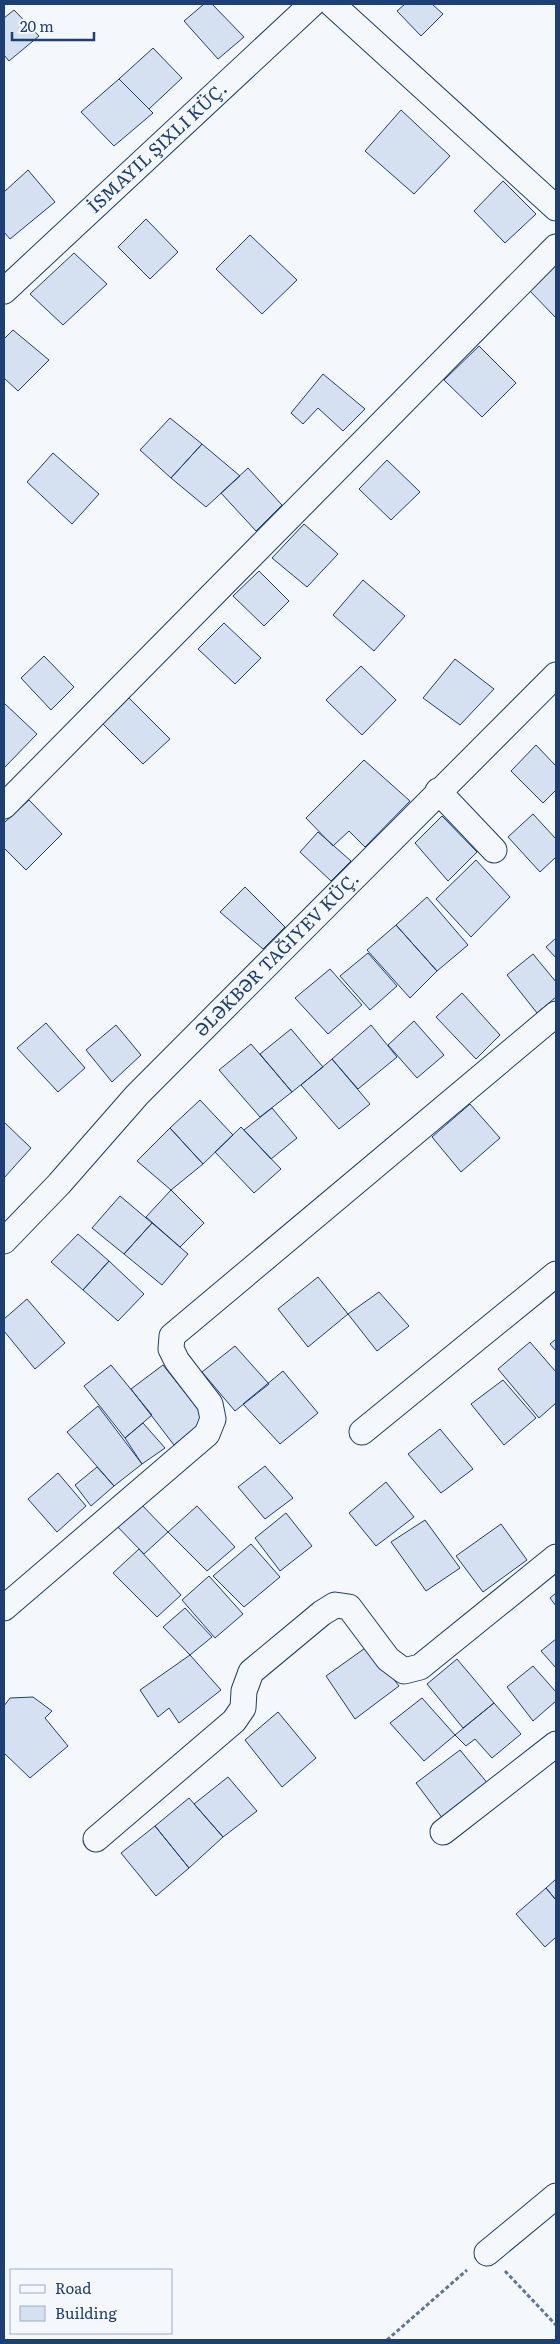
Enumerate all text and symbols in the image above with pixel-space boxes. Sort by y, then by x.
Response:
scale bar [12,10,95,42]
text: 20 m [20,14,54,37]
street label: İSMAYIL ŞIXLI KÜÇ. [81,75,232,219]
street label: ƏLƏKBƏR TAĞIYEV KÜÇ. [188,865,365,1042]
legend [10,2269,172,2334]
text: Road [55,2276,91,2299]
text: Building [55,2301,117,2324]

